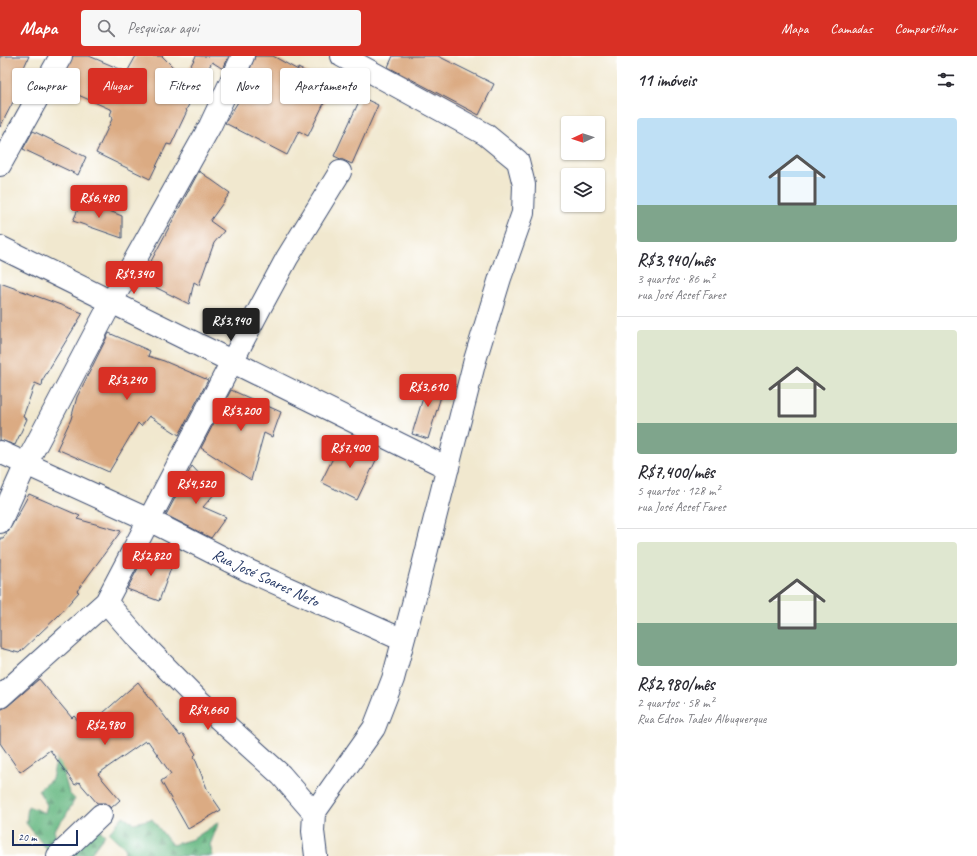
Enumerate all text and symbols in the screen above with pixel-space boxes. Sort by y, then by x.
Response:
search box [81,10,361,46]
text: Mapa [20,16,57,40]
icon: search [95,17,117,39]
text: Pesquisar aqui [127,19,199,38]
text: Mapa [781,20,808,37]
text: Camadas [830,20,873,37]
text: Compartilhar [895,20,957,37]
chip: Comprar [12,68,80,104]
chip: Alugar [88,68,147,104]
chip: Filtros [155,68,213,104]
chip: Novo [221,68,272,104]
chip: Apartamento [280,68,370,104]
icon: filters [935,69,957,91]
text: 11 imóveis [637,70,696,91]
north arrow [561,116,605,160]
map controls [561,116,605,212]
icon: home [761,144,833,216]
button: layers [561,168,605,212]
pin: R$6,480 [62,185,136,219]
text: R$6,480 [79,190,119,206]
text: R$3,940/mês [637,250,714,271]
pin: R$9,340 [97,261,171,295]
text: R$9,340 [115,266,153,282]
text: 3 quartos · 86 m² [637,271,714,287]
text: rua José Assef Fares [637,287,726,303]
pin: R$3,940 [194,308,268,342]
text: R$3,940 [212,313,250,329]
icon: home [761,356,833,428]
pin: R$3,240 [90,367,164,401]
text: R$3,240 [108,372,146,388]
pin: R$3,610 [391,374,465,408]
text: R$3,610 [408,379,448,395]
pin: R$3,200 [204,398,278,432]
text: R$3,200 [222,403,260,419]
pin: R$7,400 [313,435,387,469]
text: R$7,400 [331,440,369,456]
text: R$7,400/mês [637,462,715,483]
pin: R$4,520 [159,471,233,505]
text: R$4,520 [177,476,215,492]
text: 5 quartos · 128 m² [637,483,720,499]
text: rua José Assef Fares [637,499,726,515]
pin: R$2,820 [114,543,188,577]
street label: Rua José Soares Neto [209,544,324,612]
text: R$2,820 [132,548,170,564]
icon: home [761,568,833,640]
text: R$2,980/mês [637,674,714,695]
text: 2 quartos · 58 m² [637,695,714,711]
pin: R$4,660 [171,697,245,731]
text: R$4,660 [188,702,228,718]
text: Rua Edson Tadeu Albuquerque [637,711,766,727]
pin: R$2,980 [68,712,142,746]
text: R$2,980 [86,717,124,733]
scale bar [12,828,78,847]
text: 20 m [18,830,37,844]

